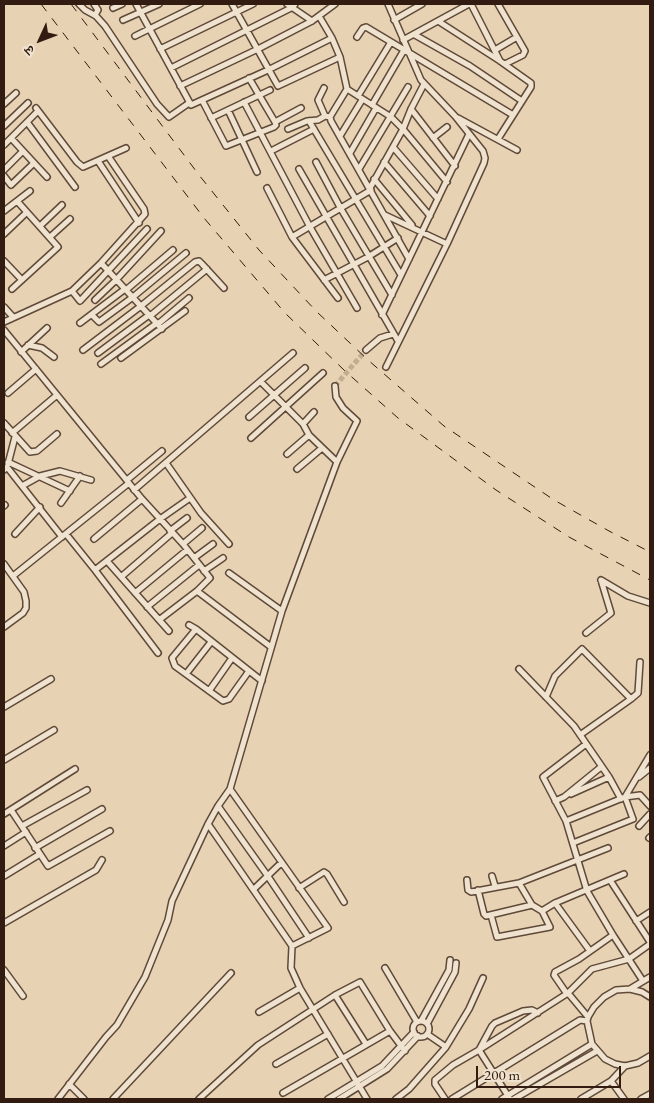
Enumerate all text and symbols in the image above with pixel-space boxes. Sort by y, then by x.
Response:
north arrow [15,15,65,65]
text: उ [20,41,38,59]
scale bar [479,1056,624,1088]
text: 200 m [484,1065,520,1084]

